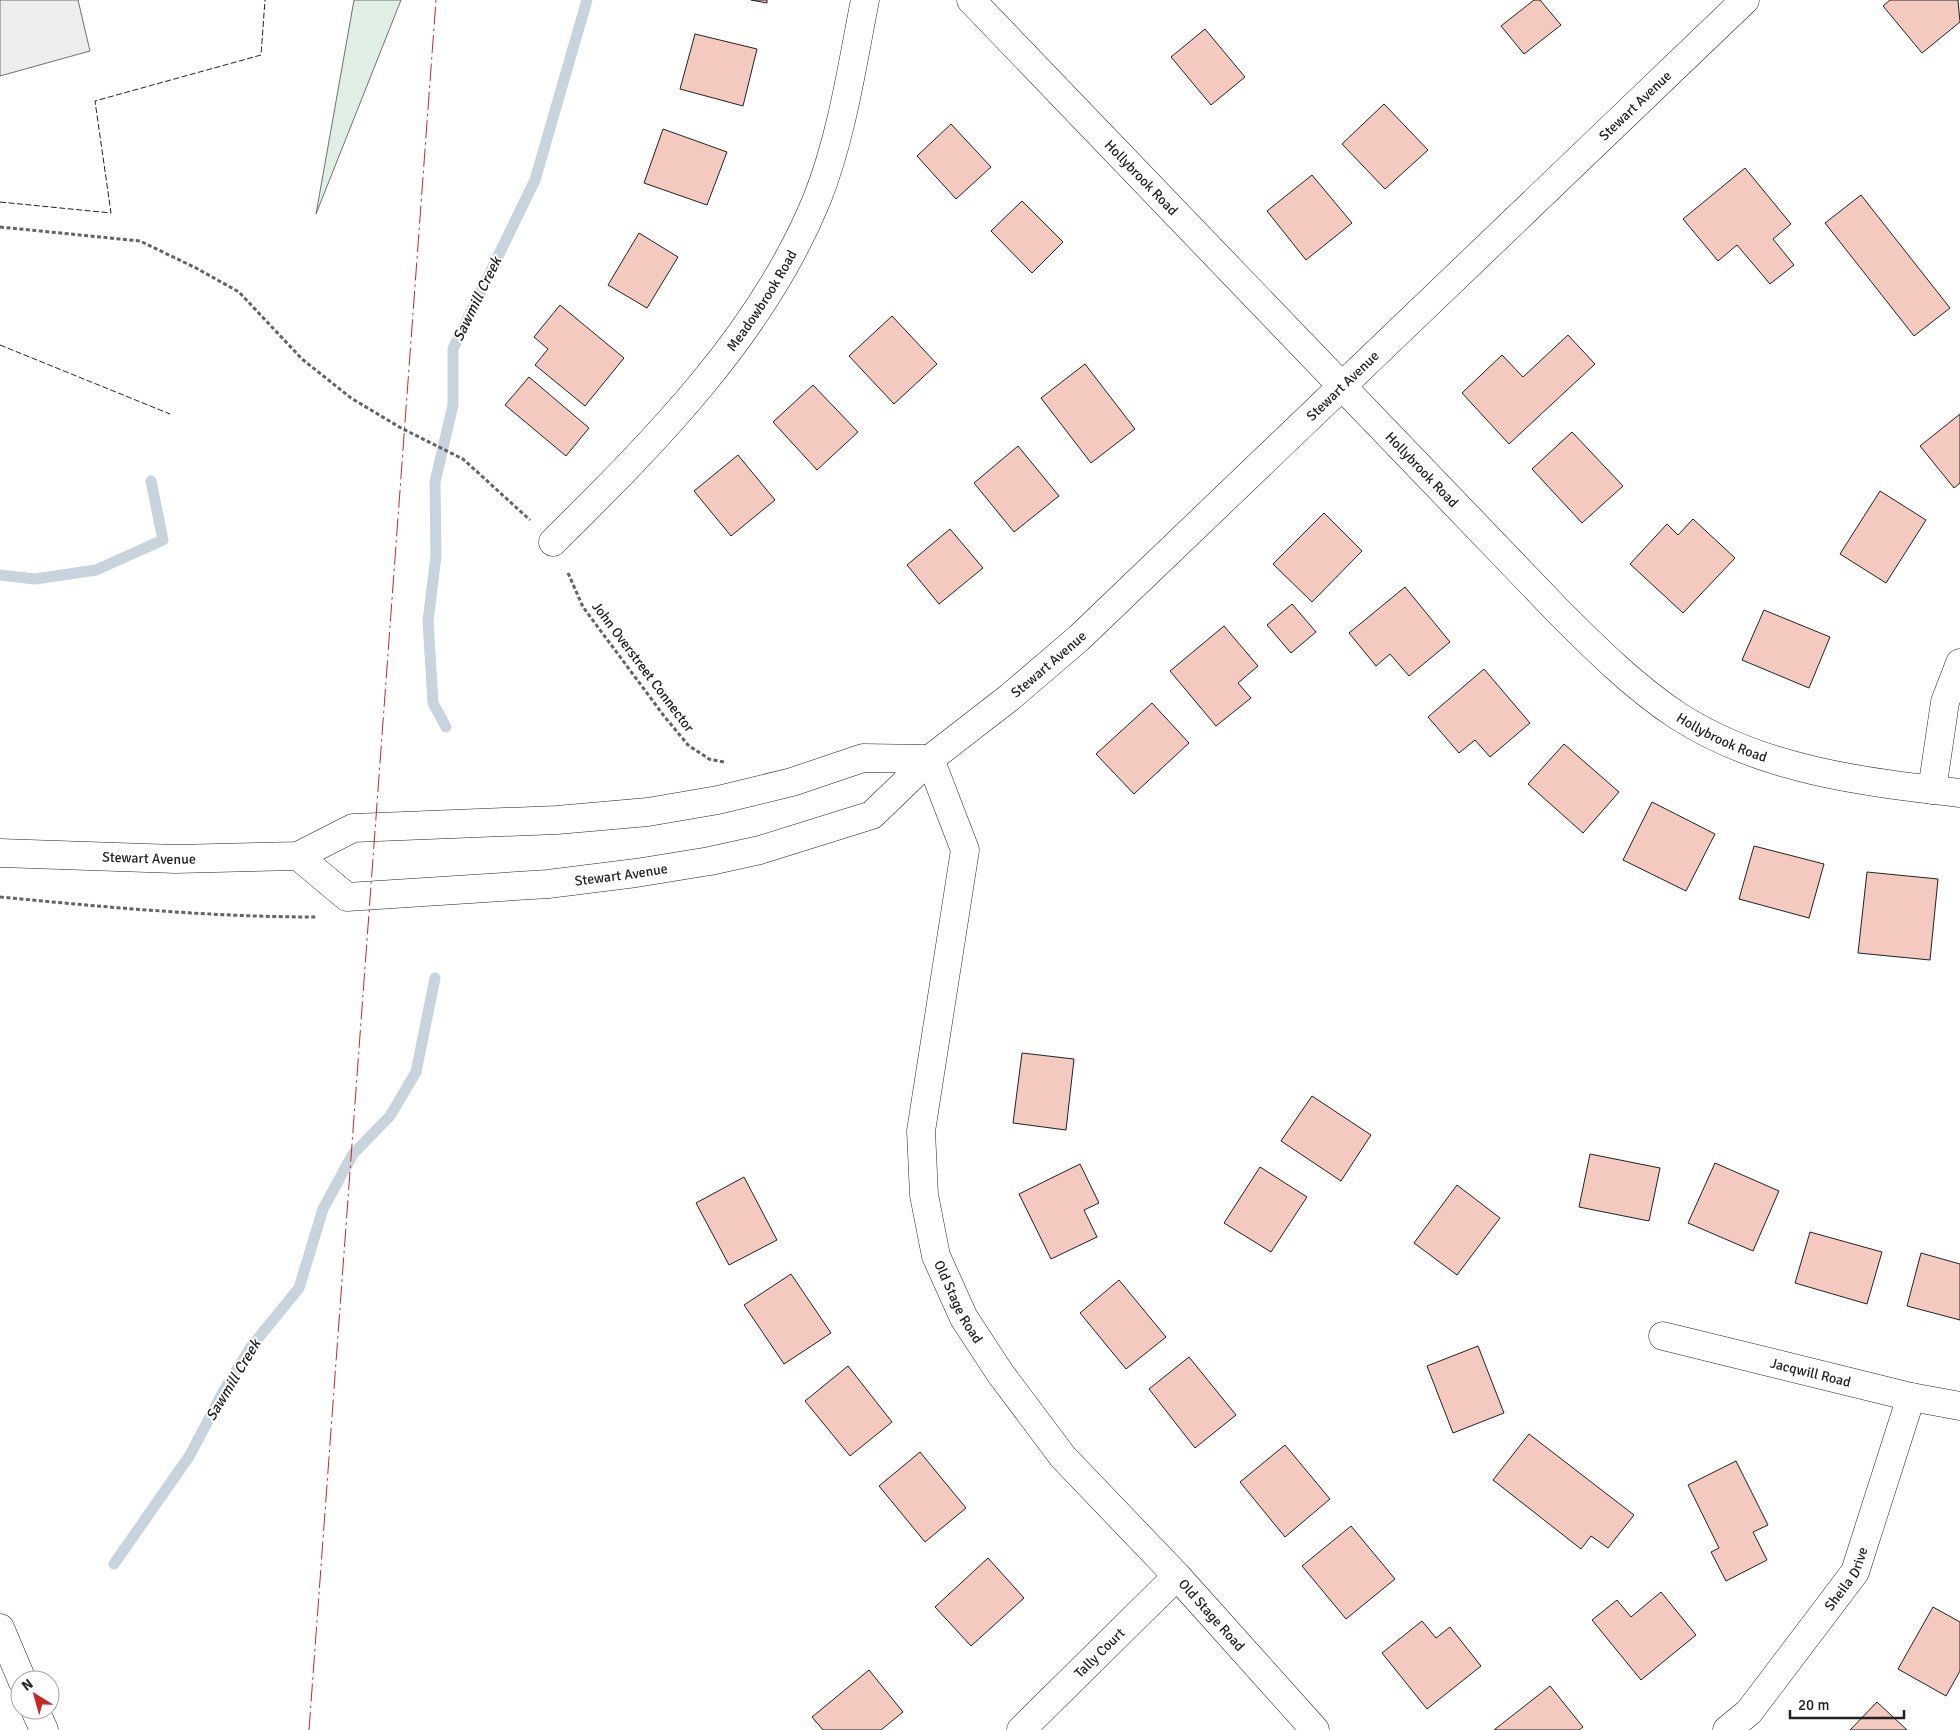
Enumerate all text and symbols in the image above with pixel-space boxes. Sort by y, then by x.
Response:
street label: Stewart Avenue [1595,67,1675,144]
street label: Hollybrook Road [1101,136,1182,219]
street label: Meadowbrook Road [723,247,800,354]
water label: Sawmill Creek [449,253,506,344]
street label: Stewart Avenue [1303,347,1382,424]
street label: Hollybrook Road [1382,428,1462,511]
street label: John Overstreet Connector [588,598,698,736]
street label: Stewart Avenue [1007,627,1090,701]
street label: Hollybrook Road [1673,709,1769,765]
street label: Stewart Avenue [102,848,196,868]
street label: Stewart Avenue [574,860,669,889]
street label: Old Stage Road [930,1257,987,1346]
water label: Sawmill Creek [202,1335,265,1424]
street label: Jacqwill Road [1769,1354,1853,1390]
street label: Sheila Drive [1820,1545,1871,1614]
street label: Old Stage Road [1175,1575,1249,1654]
street label: Tally Court [1070,1624,1128,1681]
north arrow [10,1670,60,1720]
text: N [18,1675,36,1695]
scale bar [1790,1688,1904,1720]
text: 20 m [1798,1696,1829,1714]

